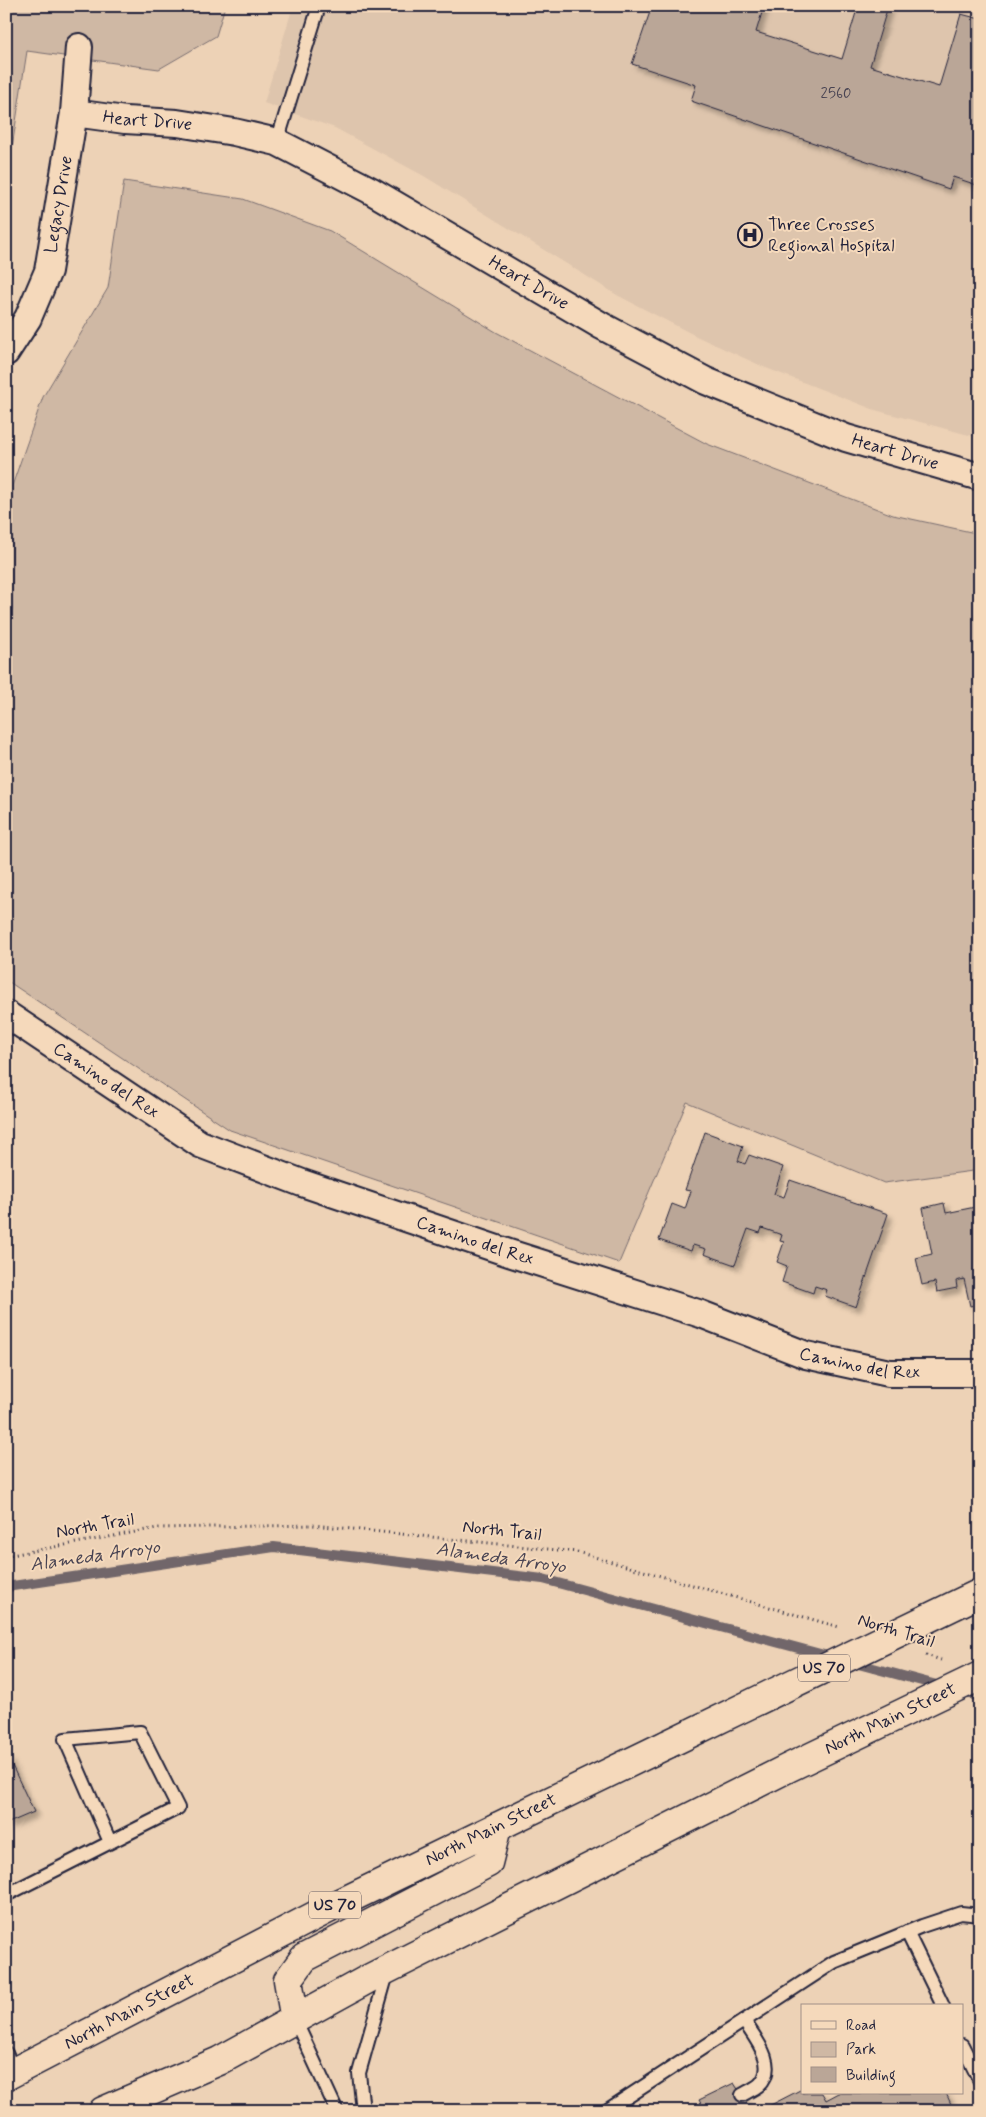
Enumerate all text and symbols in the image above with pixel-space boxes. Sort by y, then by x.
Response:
house number: 2560 [821,84,851,104]
street label: Heart Drive [101,105,194,137]
street label: Legacy Drive [39,154,79,255]
place label: Three Crosses Regional Hospital [768,213,895,260]
hospital icon: Three Crosses Regional Hospital [737,222,763,248]
street label: Heart Drive [484,250,573,316]
street label: Heart Drive [849,428,941,476]
street label: Camino del Rex [48,1037,163,1125]
street label: Camino del Rex [413,1210,537,1272]
street label: Camino del Rex [796,1341,920,1385]
street label: North Trail [54,1507,136,1545]
street label: North Trail [461,1515,543,1547]
water label: Alameda Arroyo [29,1534,162,1577]
water label: Alameda Arroyo [435,1537,568,1580]
street label: North Trail [855,1608,937,1654]
road number: US 70 [798,1655,850,1682]
street label: North Main Street [821,1677,960,1761]
street label: North Main Street [421,1788,561,1872]
road number: US 70 [309,1892,361,1918]
street label: North Main Street [60,1968,199,2056]
legend [801,2004,964,2094]
text: Road [846,2016,876,2036]
text: Park [846,2040,876,2060]
text: Building [846,2066,896,2087]

